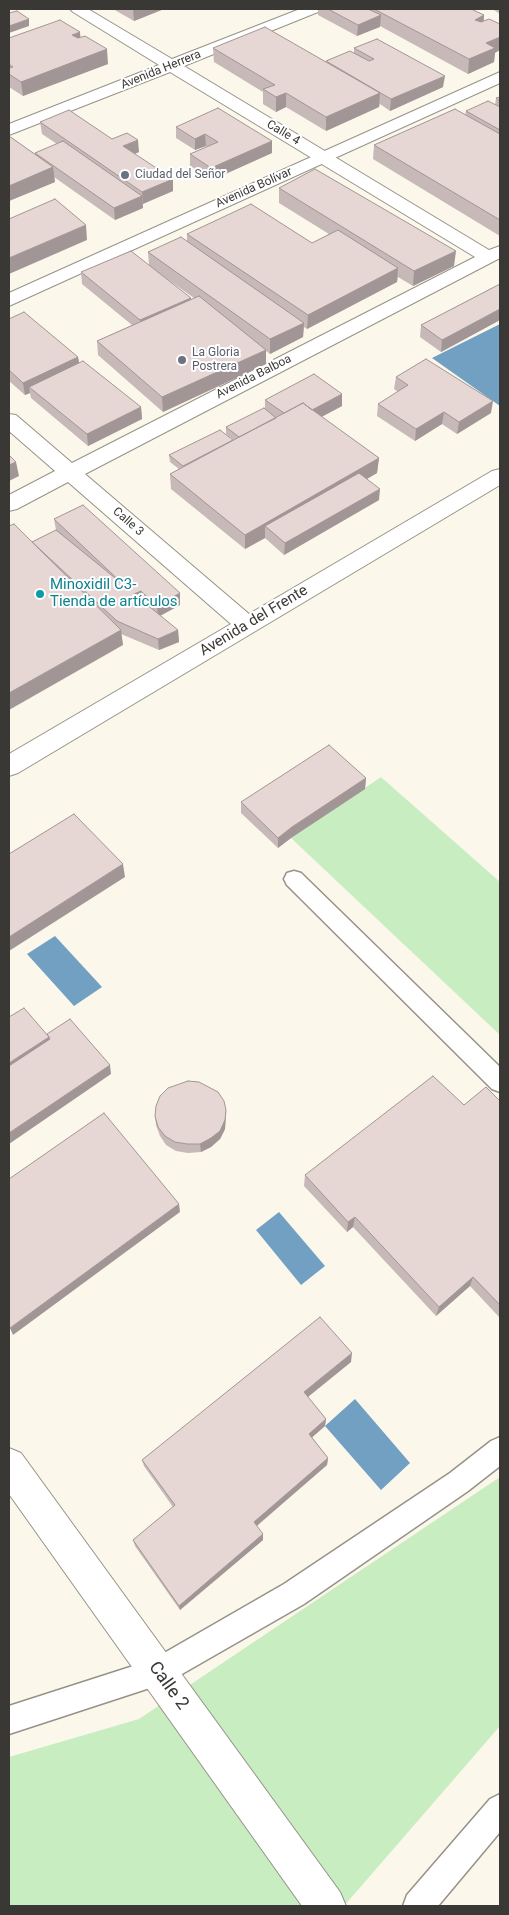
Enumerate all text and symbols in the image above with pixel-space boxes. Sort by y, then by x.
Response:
street label: Avenida Herrera [119,47,203,93]
street label: Calle 4 [264,117,302,149]
street label: Avenida Bolívar [214,165,294,211]
place label: Ciudad del Señor [135,168,225,182]
marker: Ciudad del Señor [119,169,131,181]
place label: La Gloria Postrera [192,346,239,374]
street label: Avenida Balboa [214,352,294,402]
marker: La Gloria Postrera [176,354,188,366]
street label: Calle 3 [110,505,146,539]
place label: Minoxidil C3- Tienda de artículos [50,576,178,611]
street label: Avenida del Frente [197,582,311,660]
marker: Minoxidil C3- Tienda de artículos [34,588,46,600]
street label: Calle 2 [143,1658,193,1714]

